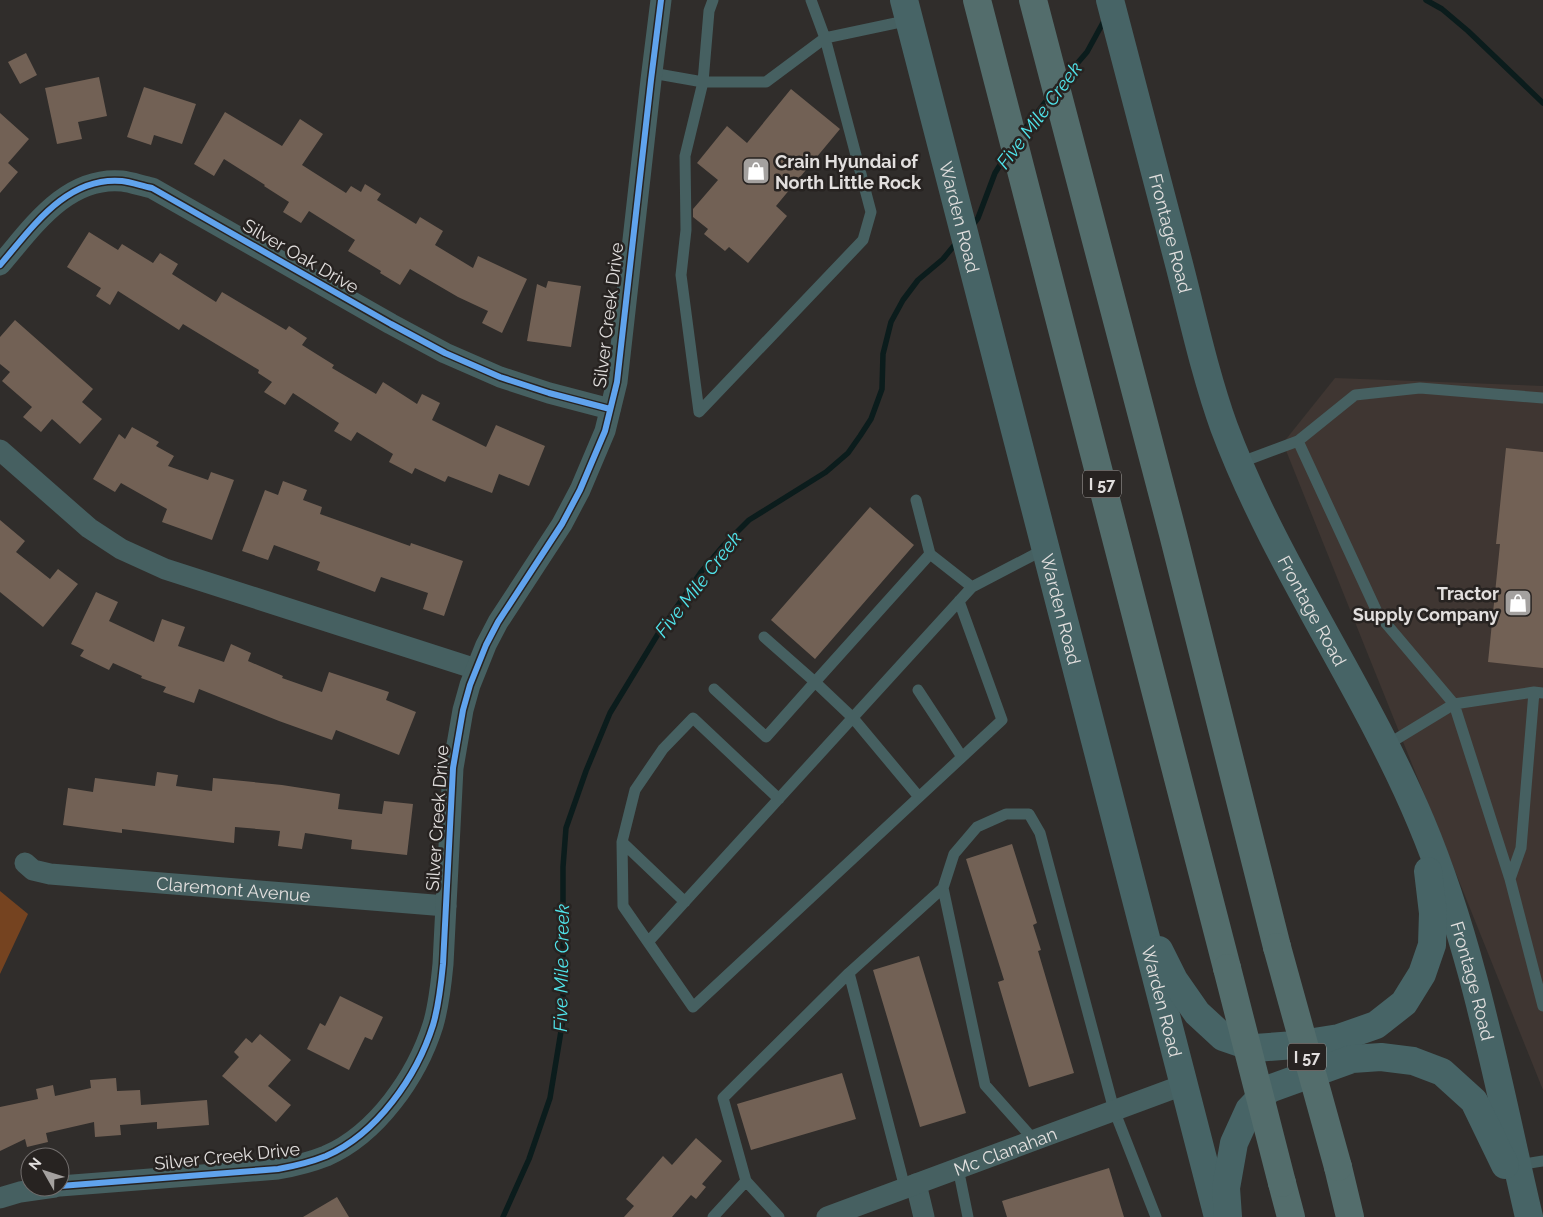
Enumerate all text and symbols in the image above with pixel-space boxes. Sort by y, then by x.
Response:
water label: Five Mile Creek [992,57,1086,173]
place label: Crain Hyundai of North Little Rock [775,151,922,193]
shop icon: Crain Hyundai of North Little Rock [741,156,771,186]
street label: Warden Road [936,159,984,275]
street label: Frontage Road [1145,171,1196,295]
street label: Silver Oak Drive [239,214,363,298]
street label: Silver Creek Drive [589,241,627,389]
road number: I 57 [1083,470,1121,498]
water label: Five Mile Creek [650,527,746,641]
street label: Warden Road [1037,551,1086,667]
street label: Frontage Road [1274,552,1351,669]
place label: Tractor Supply Company [1353,583,1499,625]
shop icon: Tractor Supply Company [1503,588,1533,618]
street label: Silver Creek Drive [421,744,453,892]
street label: Claremont Avenue [155,872,312,906]
water label: Five Mile Creek [549,904,573,1032]
street label: Frontage Road [1447,919,1499,1042]
street label: Warden Road [1138,943,1187,1059]
road number: I 57 [1288,1044,1326,1070]
street label: Mc Clanahan [951,1122,1060,1180]
street label: Silver Creek Drive [153,1138,301,1174]
north arrow [20,1147,70,1197]
text: N [25,1155,44,1173]

